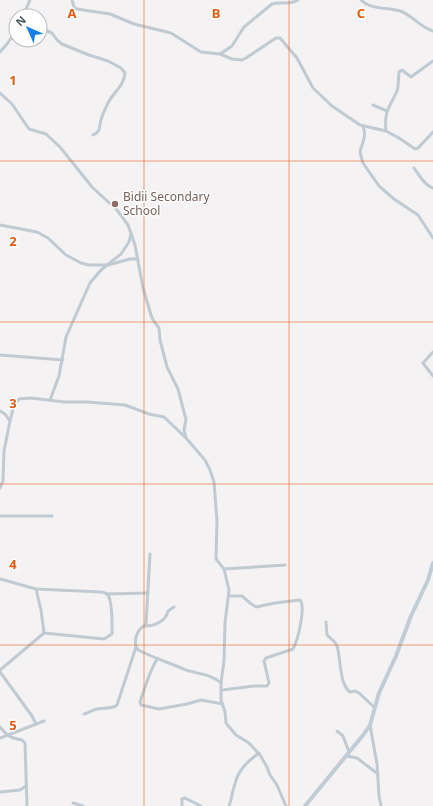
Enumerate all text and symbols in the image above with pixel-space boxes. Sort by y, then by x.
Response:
text: A [68,4,77,22]
text: B [212,4,220,22]
text: C [357,4,365,22]
north arrow [8,8,48,48]
text: N [12,12,29,29]
text: 1 [9,71,17,89]
place label: Bidii Secondary School [123,188,210,219]
marker: Bidii Secondary School [110,199,120,209]
text: 2 [9,232,17,250]
text: 3 [9,394,17,412]
text: 4 [9,555,17,573]
text: 5 [9,716,17,734]

